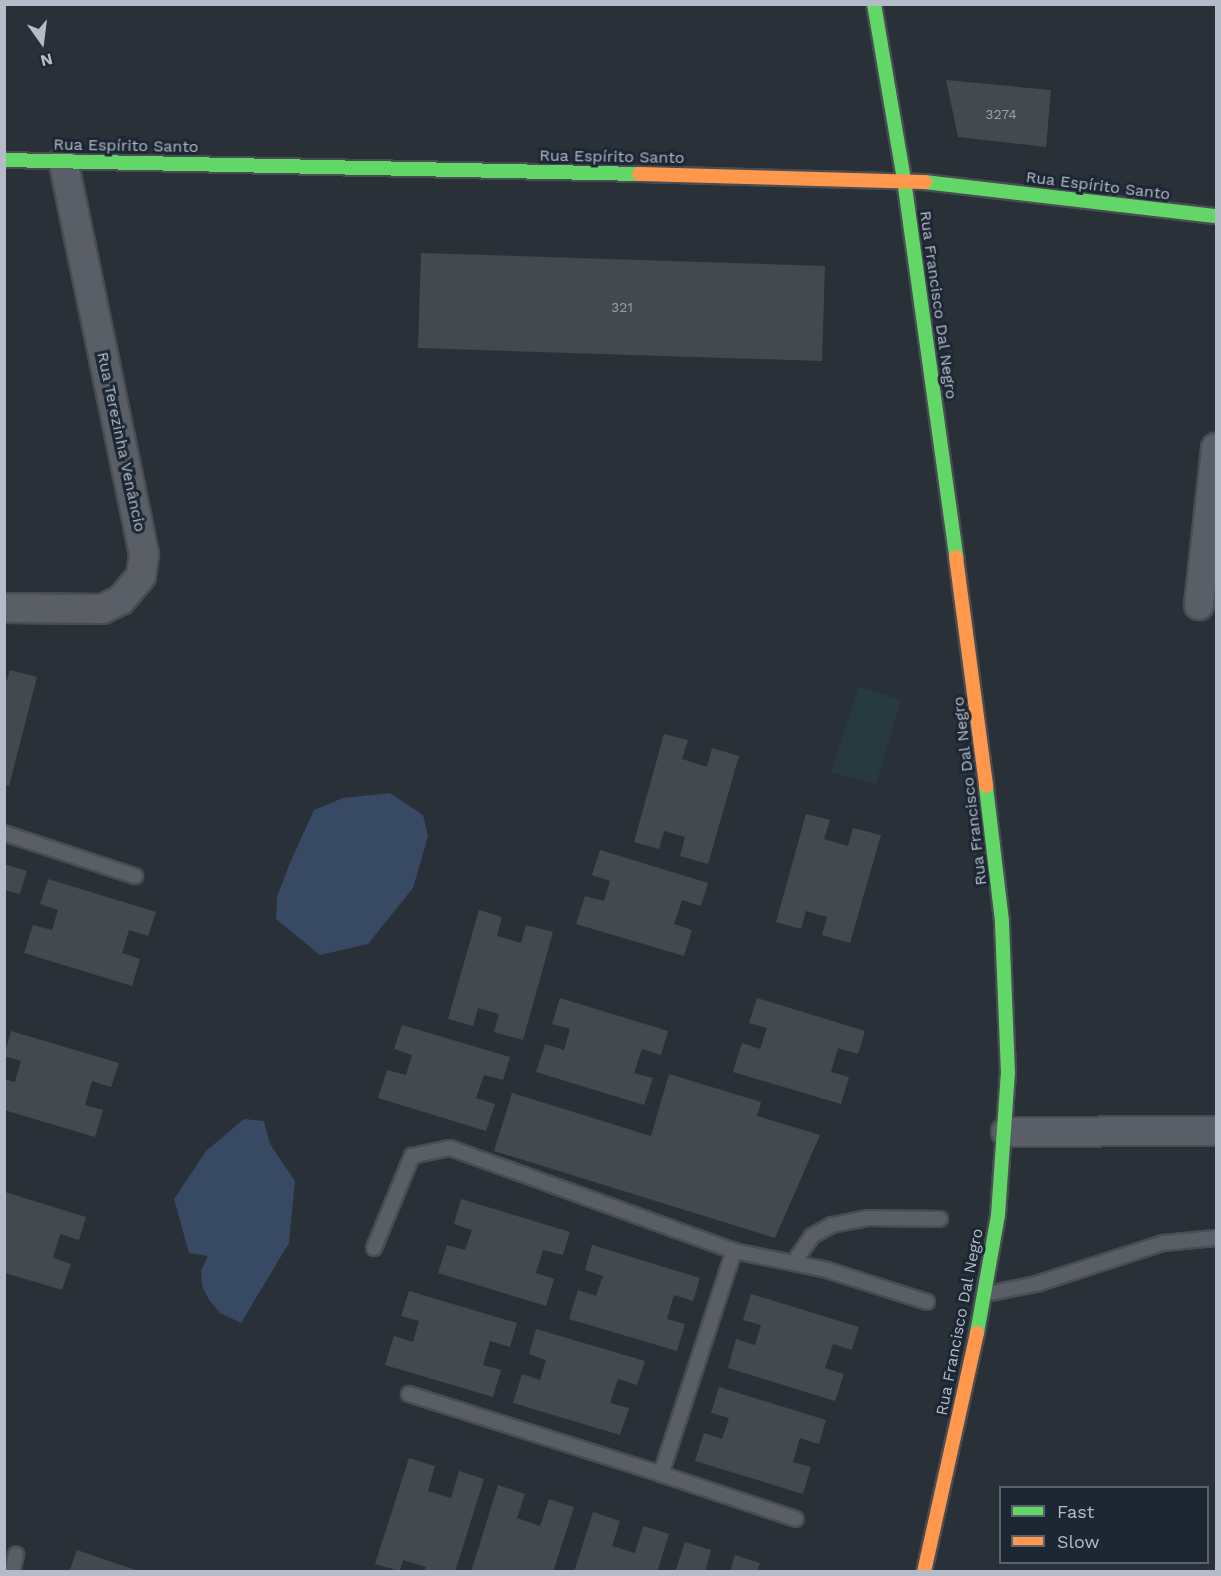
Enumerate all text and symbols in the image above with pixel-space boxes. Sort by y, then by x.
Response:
north arrow [12,12,72,72]
text: N [38,49,55,71]
house number: 3274 [985,106,1017,122]
street label: Rua Espírito Santo [53,135,199,157]
street label: Rua Espírito Santo [539,146,685,168]
street label: Rua Espírito Santo [1025,168,1171,204]
street label: Rua Francisco Dal Negro [915,209,961,401]
house number: 321 [611,299,633,315]
street label: Rua Terezinha Venâncio [92,349,150,535]
street label: Rua Francisco Dal Negro [949,695,991,887]
street label: Rua Francisco Dal Negro [932,1226,988,1418]
legend [999,1486,1209,1564]
text: Fast [1057,1501,1094,1522]
text: Slow [1057,1531,1100,1552]

